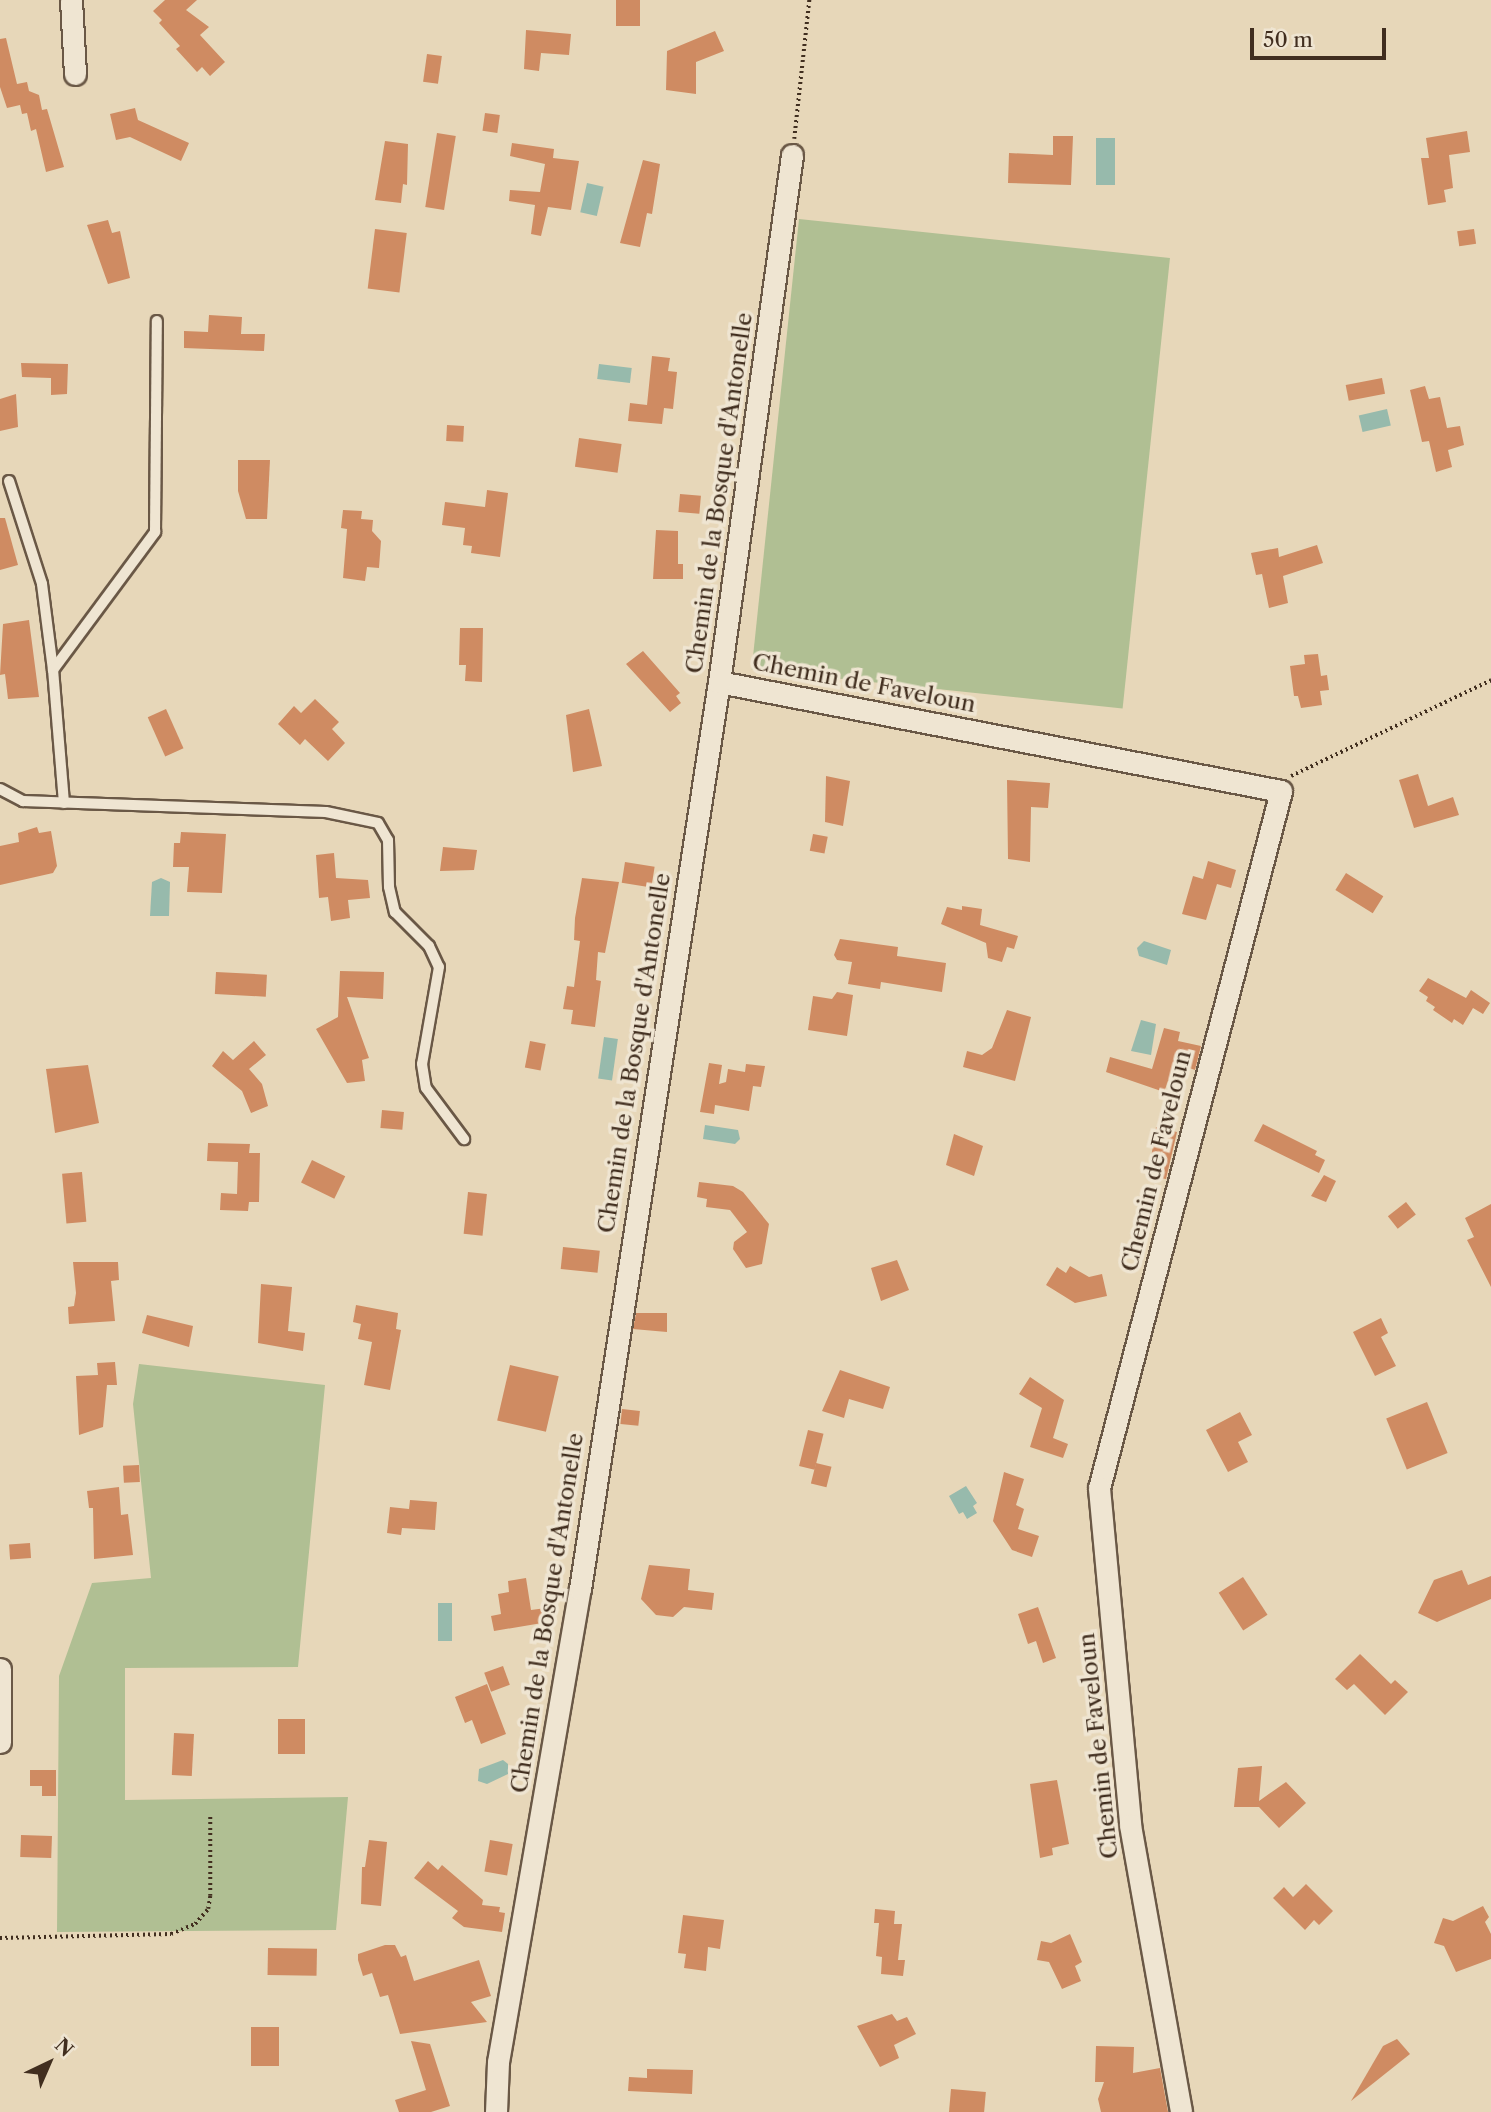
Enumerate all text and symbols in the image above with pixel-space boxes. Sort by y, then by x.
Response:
scale bar [1253,14,1390,58]
text: 50 m [1263,27,1313,52]
street label: Chemin de la Bosque d'Antonelle [680,311,758,675]
street label: Chemin de Faveloun [750,648,978,718]
street label: Chemin de la Bosque d'Antonelle [592,871,676,1235]
street label: Chemin de Faveloun [1115,1048,1197,1274]
street label: Chemin de la Bosque d'Antonelle [505,1431,589,1795]
street label: Chemin de Faveloun [1072,1632,1124,1860]
north arrow [14,2028,84,2098]
text: N [50,2034,78,2062]

